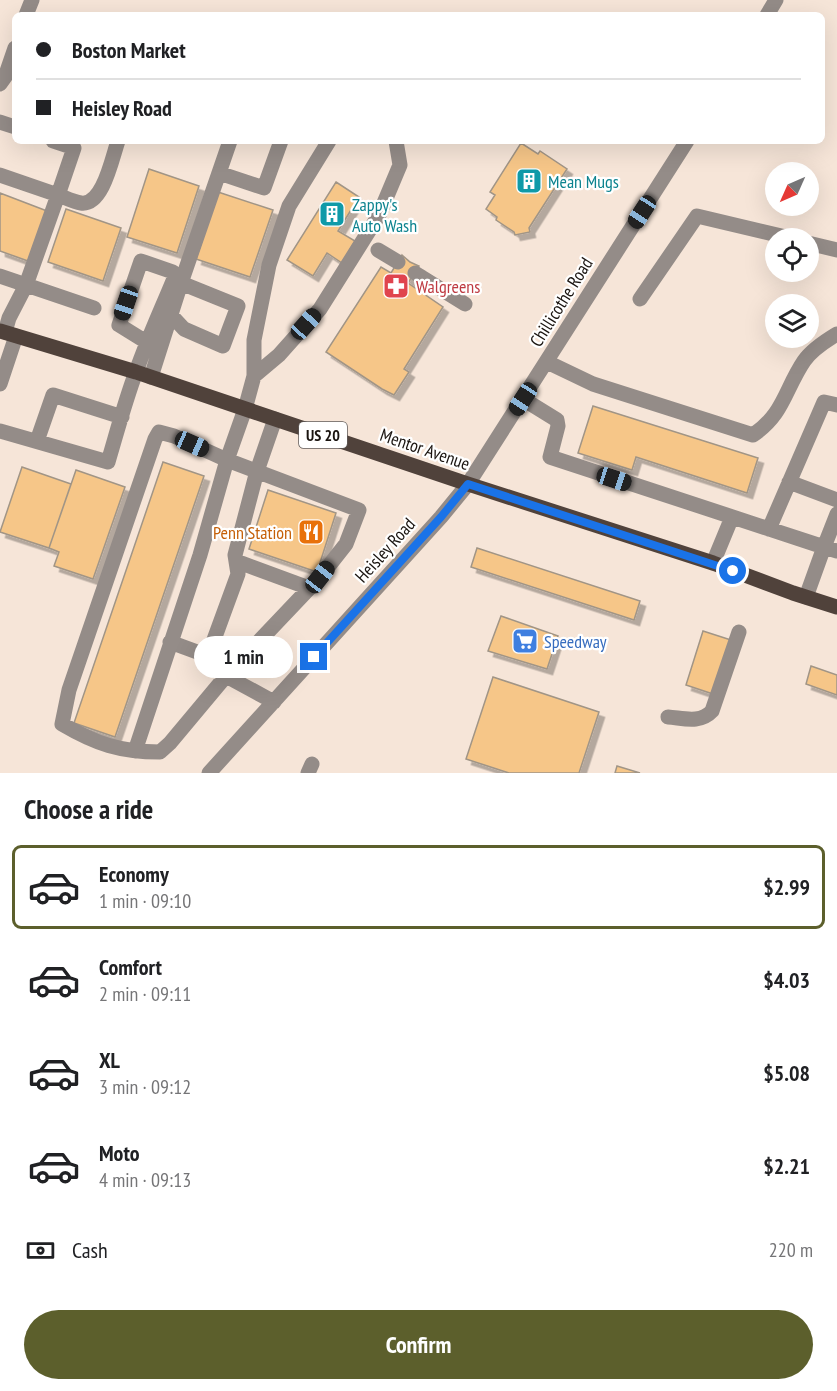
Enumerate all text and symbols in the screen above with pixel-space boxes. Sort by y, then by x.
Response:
text: Boston Market [72,36,186,64]
text: Heisley Road [72,94,172,122]
north arrow [765,162,819,216]
map controls [765,162,819,348]
building icon: Mean Mugs [514,166,544,196]
place label: Mean Mugs [548,170,619,193]
car [625,192,659,232]
place label: Zappy's Auto Wash [352,193,417,237]
building icon: Zappy's Auto Wash [317,199,347,229]
button: locate [765,228,819,282]
street label: Chillicothe Road [524,253,598,351]
pharmacy icon: Walgreens [381,271,411,301]
place label: Walgreens [416,275,480,298]
car [112,283,140,323]
button: layers [765,294,819,348]
car [287,305,325,343]
car [506,379,540,419]
road number: US 20 [299,422,347,448]
street label: Mentor Avenue [377,423,473,475]
car [172,428,212,460]
car [594,465,634,493]
street label: Heisley Road [350,513,420,587]
restaurant icon: Penn Station [296,517,326,547]
place label: Penn Station [213,521,292,544]
car [302,557,338,597]
route start [719,557,746,584]
supermarket icon: Speedway [510,626,540,656]
place label: Speedway [544,630,607,653]
callout: 1 min [194,636,293,678]
route end [300,643,327,670]
text: 1 min [223,644,264,670]
text: Choose a ride [24,792,153,826]
icon: car [27,860,81,914]
text: Economy [99,860,169,888]
text: $2.99 [763,873,810,901]
text: 1 min · 09:10 [99,888,191,914]
icon: car [27,953,81,1007]
text: Comfort [99,953,162,981]
text: $4.03 [763,966,810,994]
text: 2 min · 09:11 [99,981,191,1007]
icon: car [27,1046,81,1100]
text: XL [99,1046,120,1074]
text: $5.08 [763,1059,810,1087]
text: 3 min · 09:12 [99,1074,191,1100]
icon: car [27,1139,81,1193]
text: Moto [99,1139,140,1167]
text: $2.21 [763,1152,810,1180]
text: 4 min · 09:13 [99,1167,191,1193]
icon: cash [24,1234,57,1267]
text: Cash [72,1236,108,1264]
text: 220 m [769,1237,813,1263]
button: Confirm [24,1310,813,1379]

